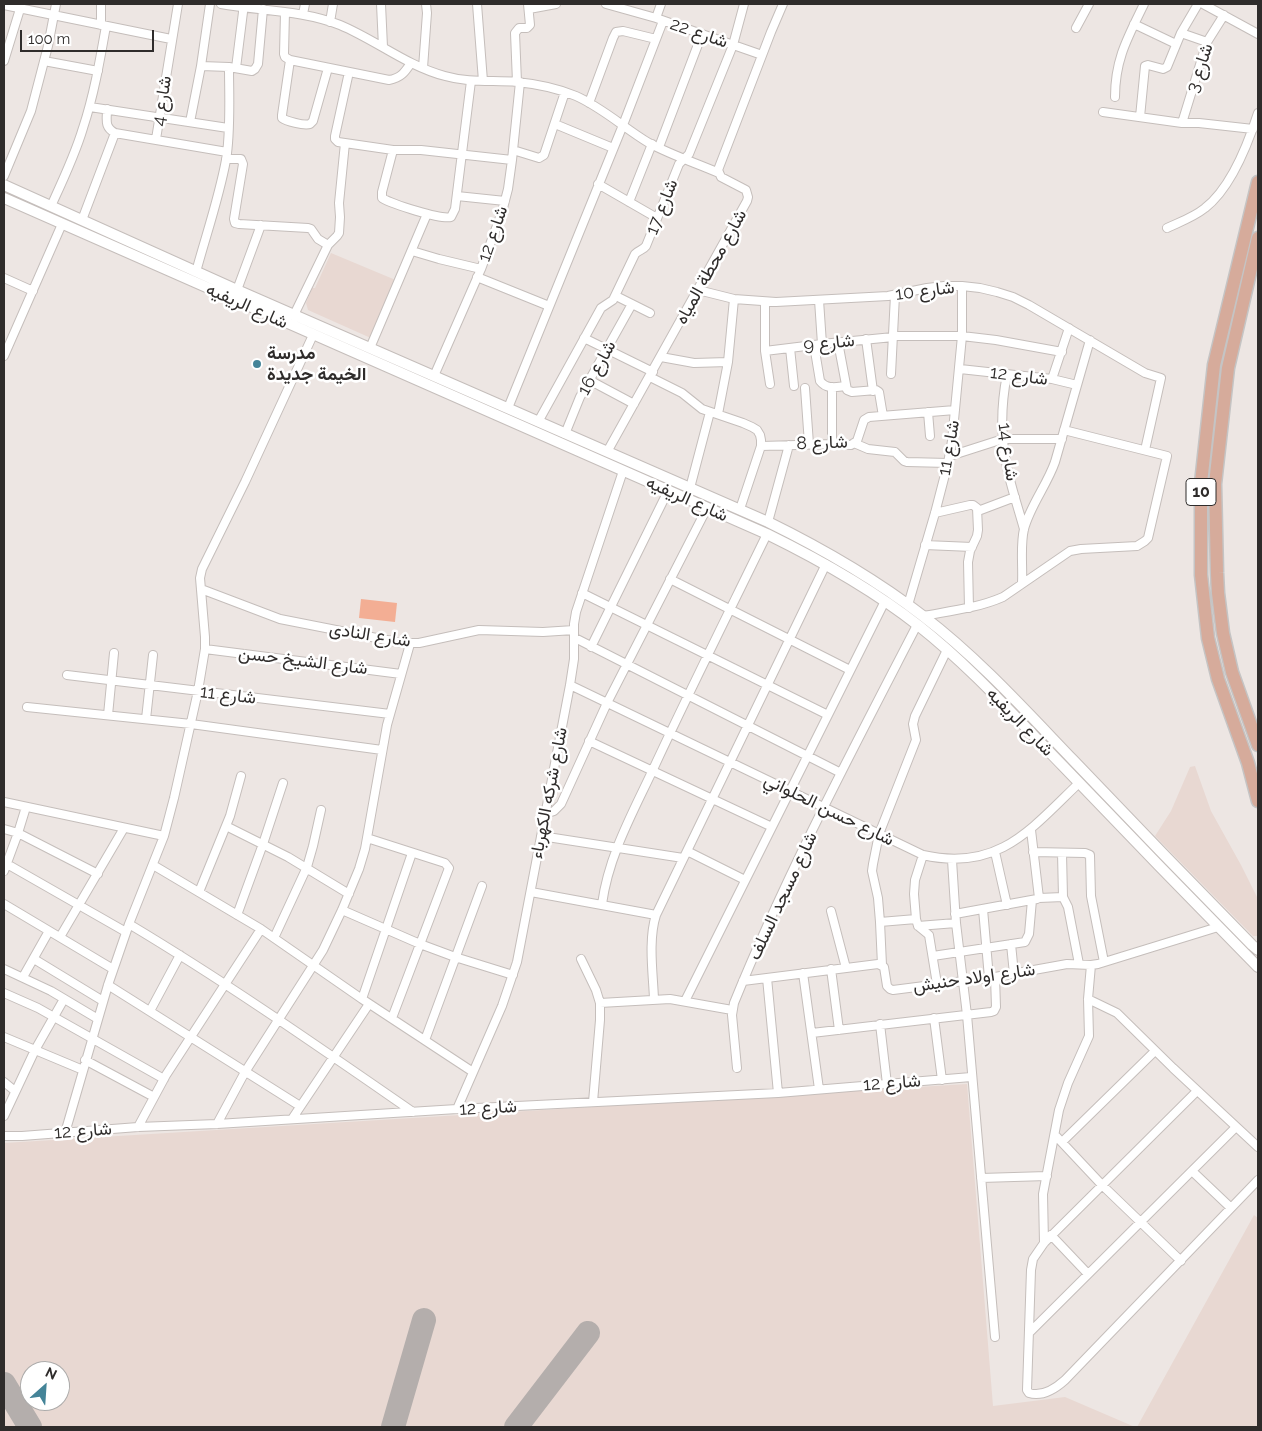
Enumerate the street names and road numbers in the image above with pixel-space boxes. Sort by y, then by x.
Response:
street label: شارع 22 [667,13,731,53]
street label: شارع 3 [1182,41,1218,95]
street label: شارع 4 [147,74,177,128]
street label: شارع 17 [641,176,683,238]
street label: شارع 12 [473,203,513,265]
street label: شارع محطة المياه [671,206,751,328]
street label: شارع 10 [894,277,956,305]
street label: شارع الريفيه [203,278,291,334]
street label: شارع 9 [802,330,856,356]
street label: شارع 16 [573,337,621,399]
street label: شارع 12 [989,362,1049,390]
street label: شارع 11 [933,418,965,478]
street label: شارع 14 [993,422,1023,482]
street label: شارع 8 [796,431,848,455]
street label: شارع الريفيه [643,471,731,527]
road number: 10 [1186,478,1216,506]
street label: شارع النادى [328,618,412,652]
street label: شارع الشيخ حسن [237,642,369,680]
street label: شارع 11 [199,681,257,709]
street label: شارع الريفيه [982,683,1058,761]
street label: شارع شركه الكهرباء [526,725,572,861]
street label: شارع حسن الحلواني [760,769,898,851]
street label: شارع مسجد السلف [744,828,822,964]
street label: شارع اولاد حنيش [911,959,1037,997]
street label: شارع 12 [862,1070,922,1096]
street label: شارع 12 [459,1096,517,1120]
street label: شارع 12 [53,1118,113,1144]

